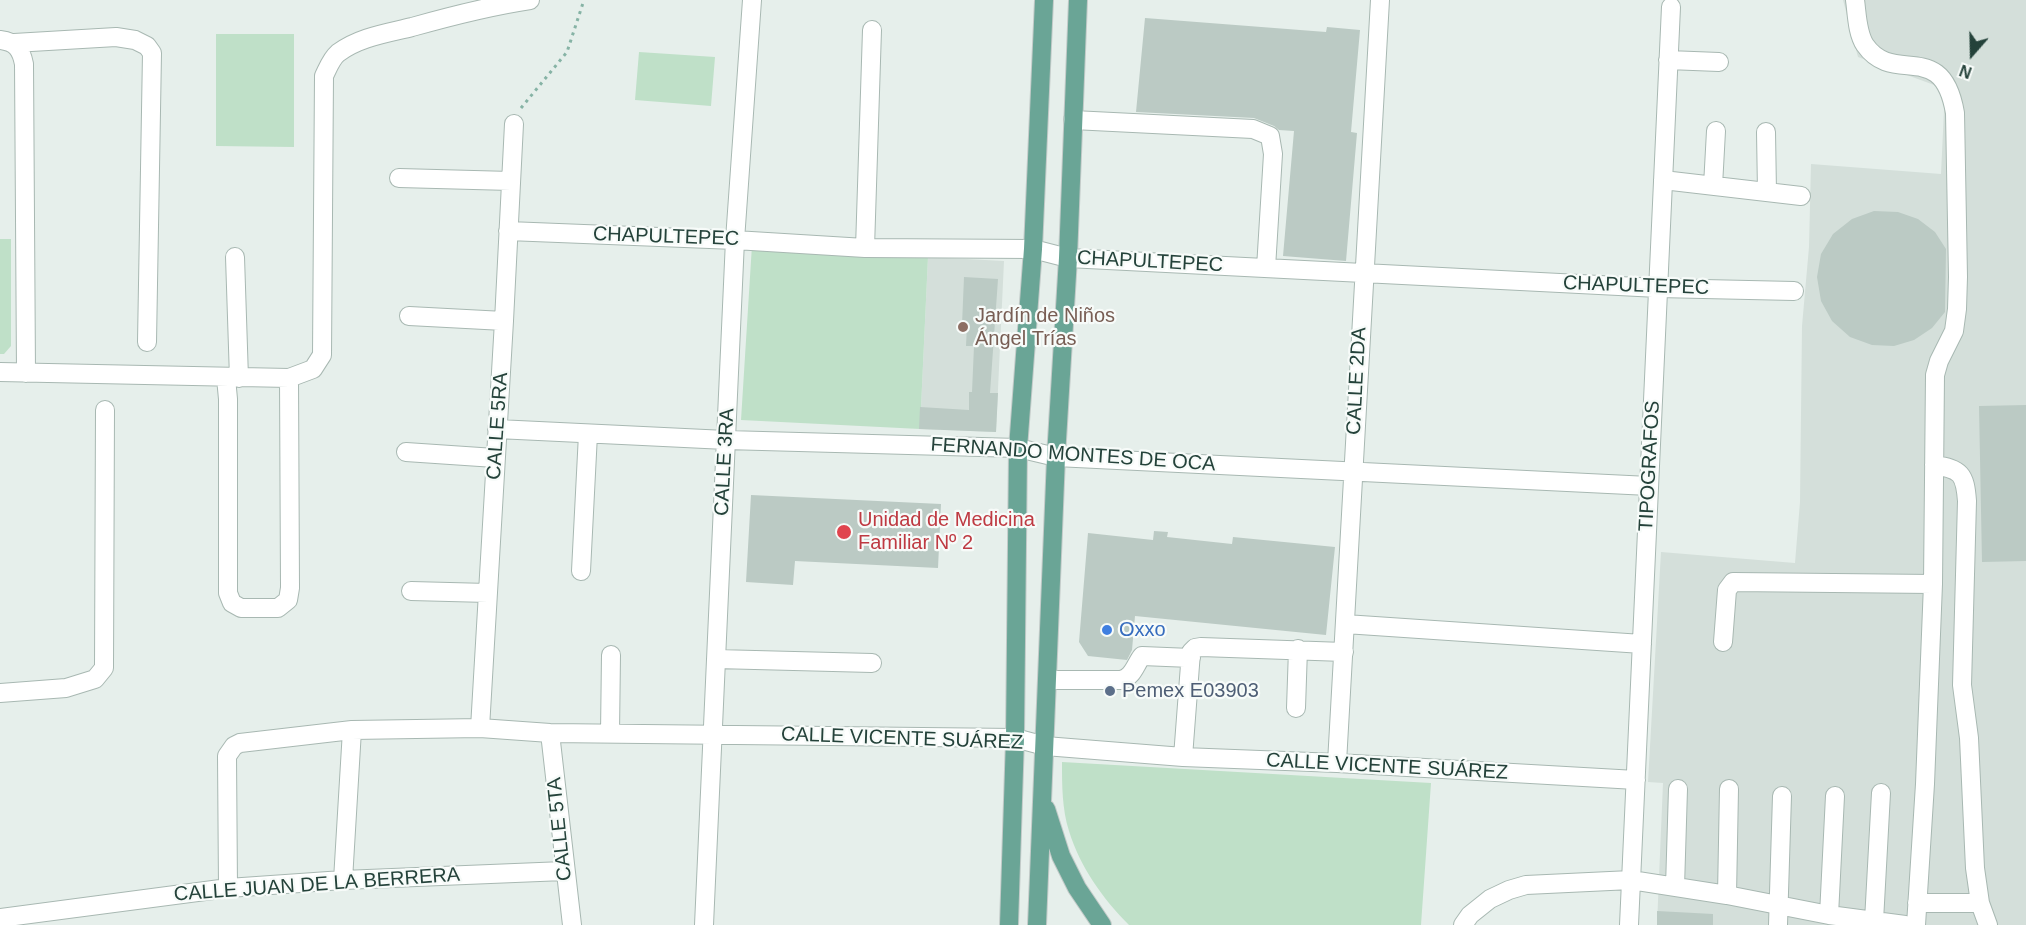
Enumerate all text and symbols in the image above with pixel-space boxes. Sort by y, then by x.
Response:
north arrow [1942,24,2002,84]
text: N [1957,61,1974,81]
street label: CHAPULTEPEC [592,222,740,252]
street label: CHAPULTEPEC [1076,246,1224,278]
street label: CHAPULTEPEC [1562,271,1710,301]
place label: Jardín de Niños Ángel Trías [975,304,1115,351]
marker: Jardín de Niños Ángel Trías [956,320,970,334]
street label: CALLE 2DA [1342,327,1372,435]
street label: CALLE 5RA [482,371,514,481]
street label: TIPOGRAFOS [1635,400,1665,532]
street label: CALLE 3RA [710,408,740,516]
street label: FERNANDO MONTES DE OCA [930,433,1216,477]
place label: Unidad de Medicina Familiar Nº 2 [858,508,1035,555]
marker: Unidad de Medicina Familiar Nº 2 [835,523,853,541]
place label: Oxxo [1119,618,1166,642]
marker: Oxxo [1100,623,1114,637]
place label: Pemex E03903 [1122,679,1259,703]
marker: Pemex E03903 [1103,684,1117,698]
street label: CALLE VICENTE SUÁREZ [781,723,1023,755]
street label: CALLE VICENTE SUÁREZ [1265,749,1509,785]
street label: CALLE 5TA [543,776,577,882]
street label: CALLE JUAN DE LA BERRERA [173,863,461,907]

